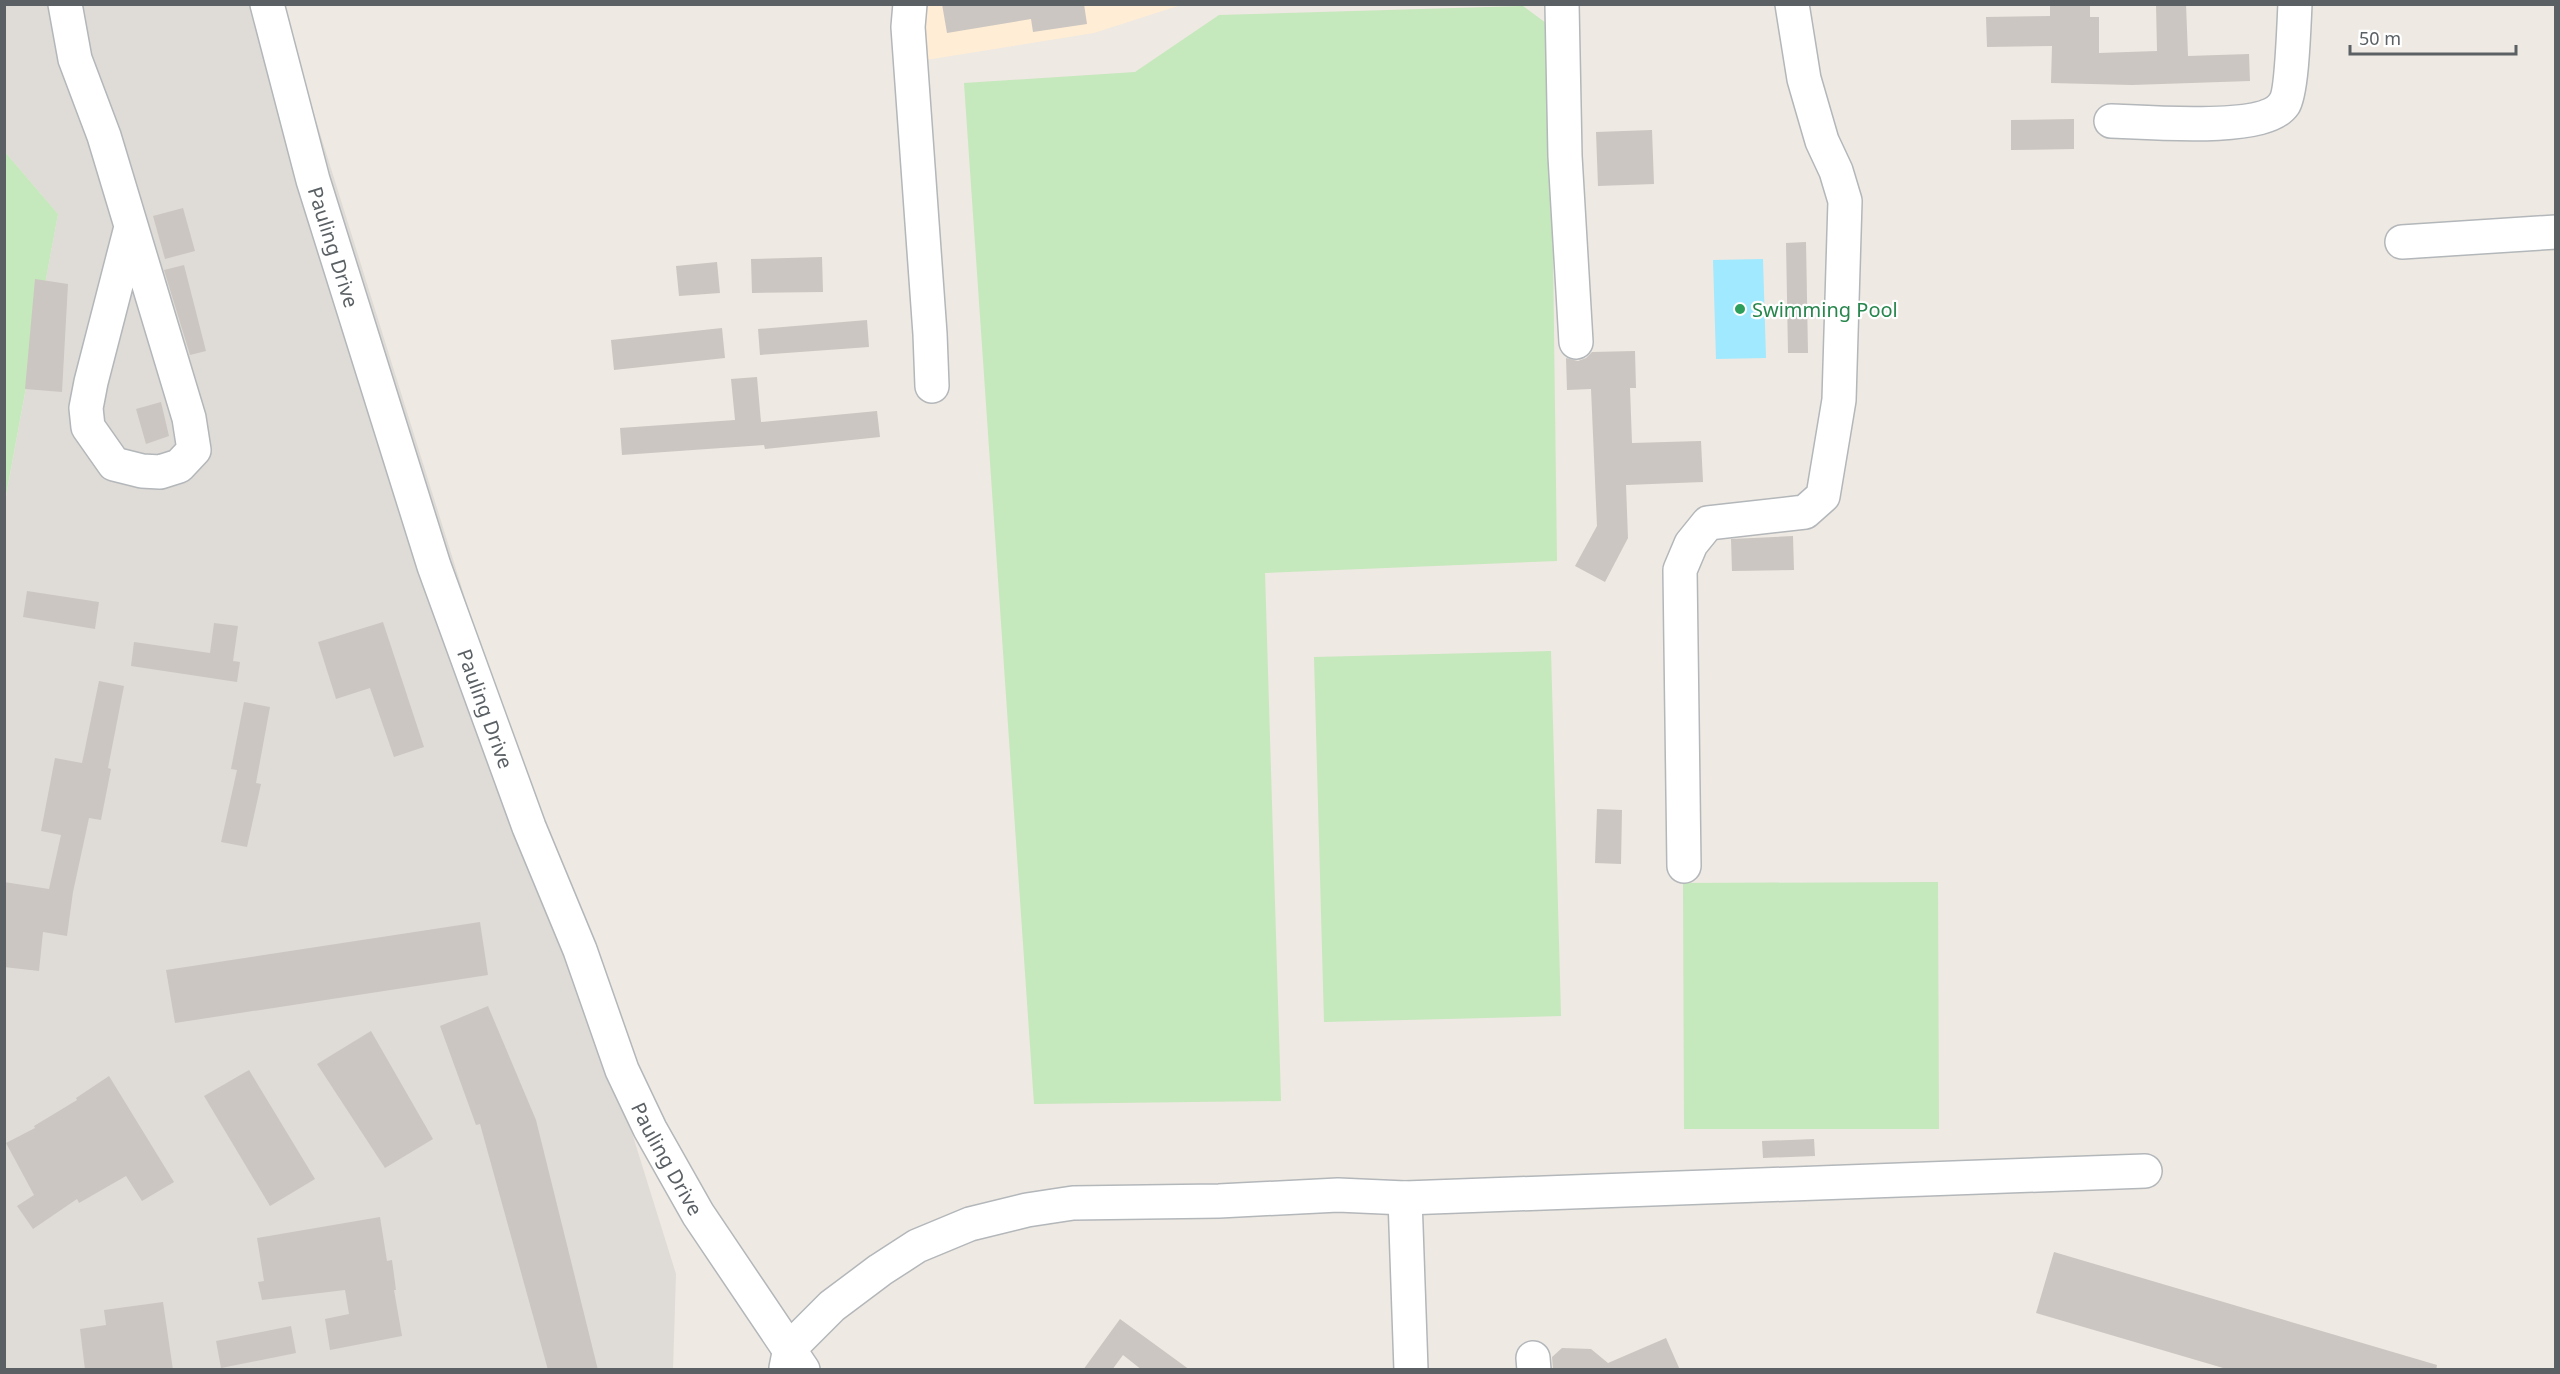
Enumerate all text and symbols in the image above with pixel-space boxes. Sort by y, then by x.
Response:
scale bar [2350,18,2516,56]
text: 50 m [2359,26,2401,50]
street label: Pauling Drive [302,183,366,311]
place label: Swimming Pool [1752,296,1898,323]
marker: Swimming Pool [1733,302,1747,316]
street label: Pauling Drive [452,645,520,772]
street label: Pauling Drive [626,1097,709,1220]

